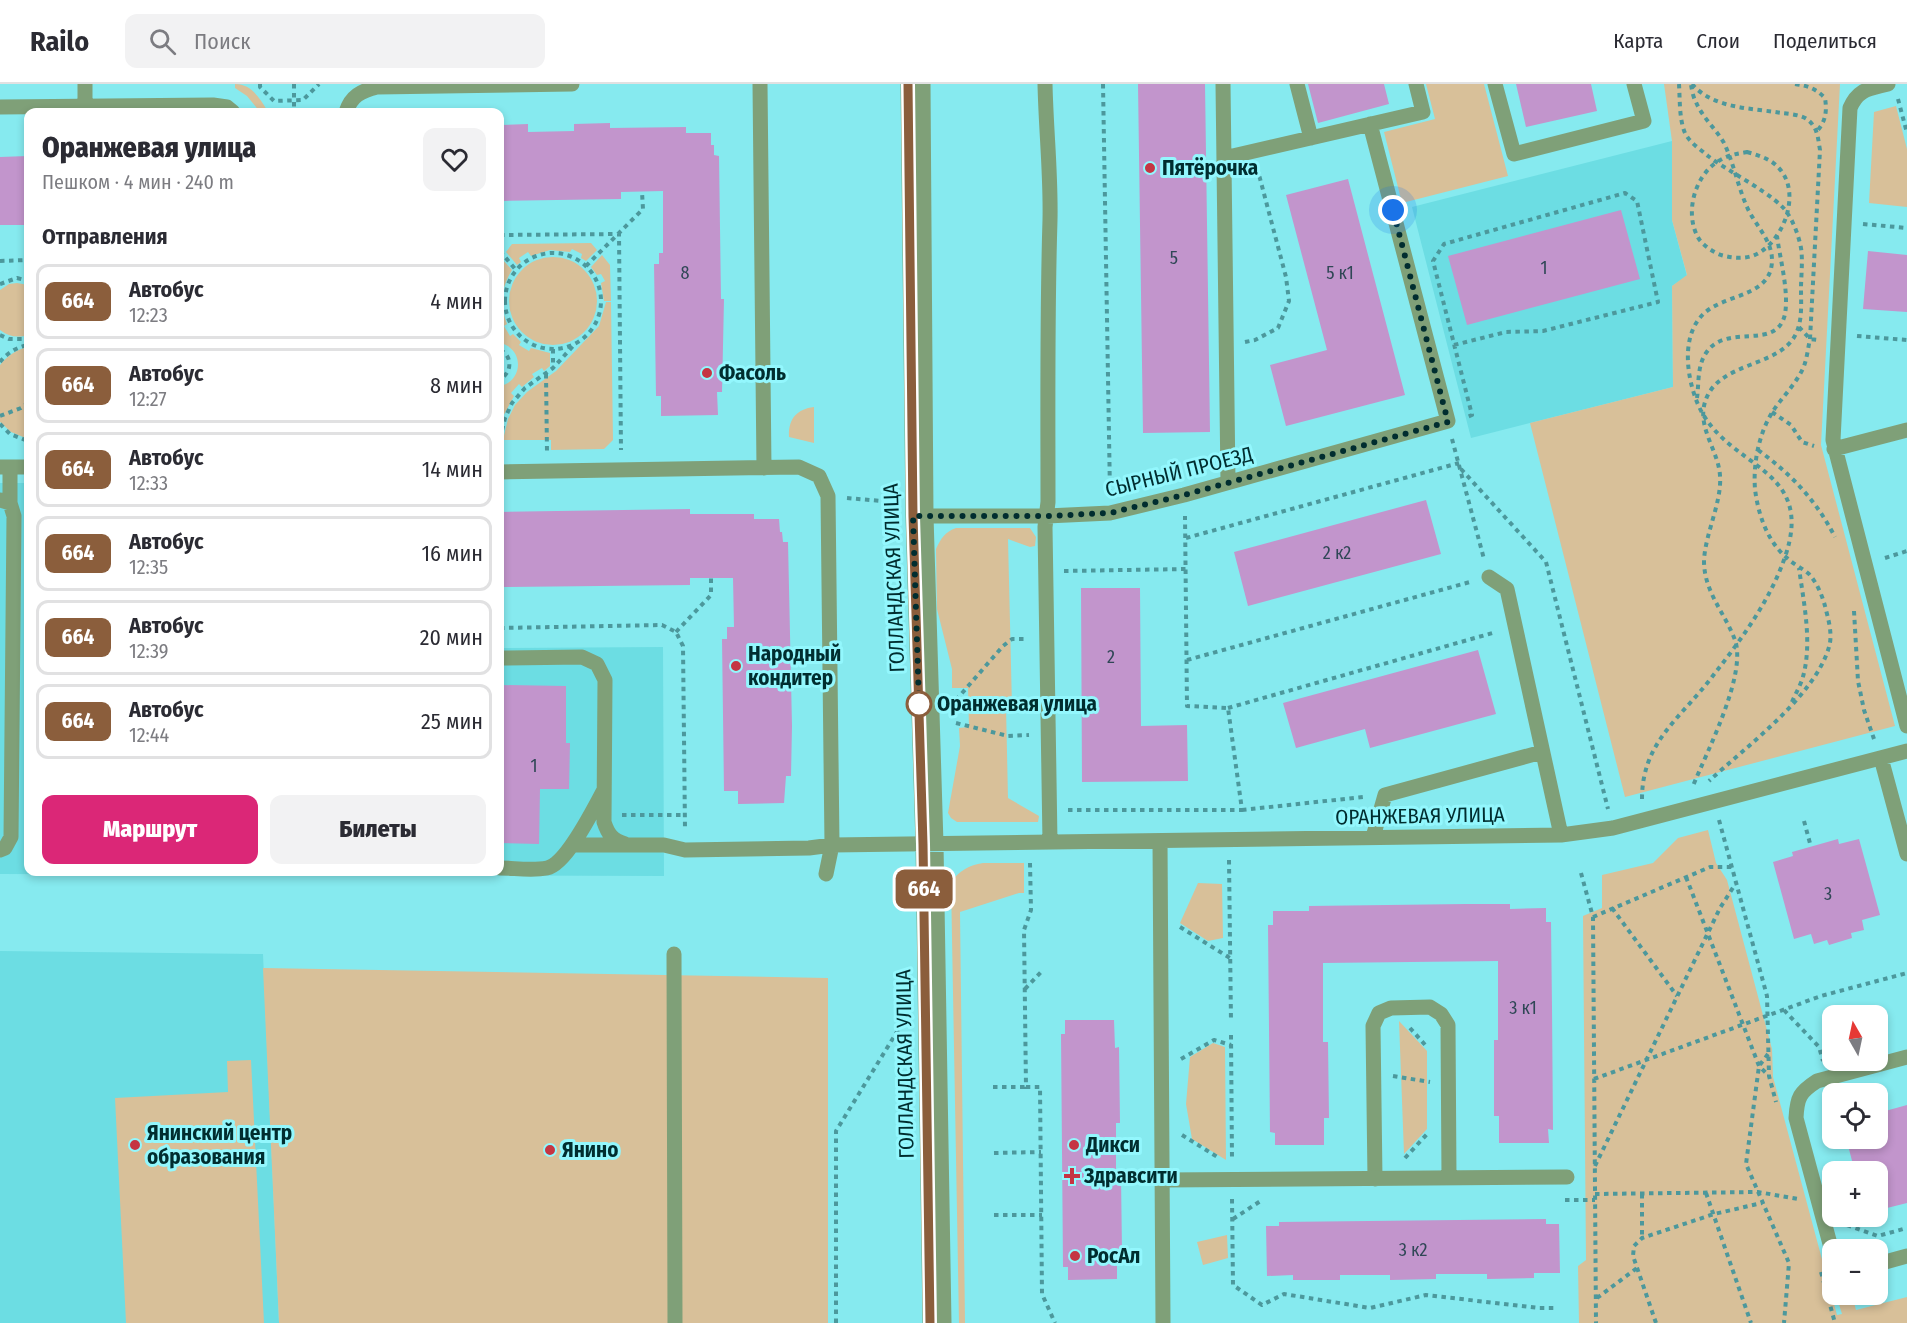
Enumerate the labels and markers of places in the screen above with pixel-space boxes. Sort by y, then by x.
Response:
place label: Пятёрочка [1162,155,1258,181]
marker: Пятёрочка [1143,161,1157,175]
place label: Фасоль [719,360,786,386]
marker: Фасоль [700,366,714,380]
place label: Народный кондитер [748,641,841,691]
marker: Народный кондитер [729,659,743,673]
marker: Оранжевая улица [906,691,932,717]
place label: Оранжевая улица [937,691,1097,717]
place label: Янинский центр образования [147,1120,292,1170]
place label: Дикси [1085,1132,1140,1158]
place label: Янино [562,1137,618,1163]
marker: Янинский центр образования [128,1138,142,1152]
marker: Дикси [1067,1138,1081,1152]
marker: Янино [543,1143,557,1157]
place label: Здравсити [1083,1163,1178,1189]
marker: Здравсити [1065,1169,1079,1183]
place label: РосАл [1087,1243,1140,1269]
marker: РосАл [1068,1249,1082,1263]

